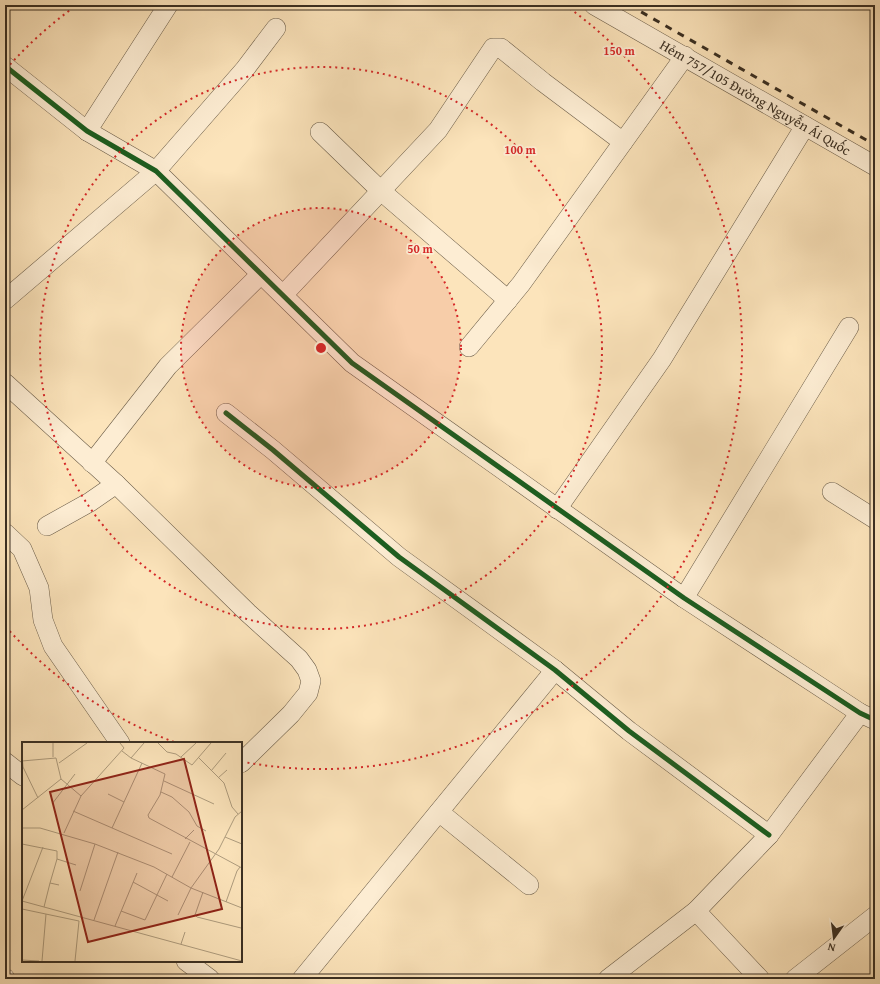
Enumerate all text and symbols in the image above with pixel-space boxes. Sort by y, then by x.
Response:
street label: Hẻm 757/105 Đường Nguyễn Ái Quốc [656,35,854,160]
text: 150 m [603,42,636,59]
text: 100 m [504,141,537,158]
text: 50 m [407,240,433,257]
centre of rings [314,341,328,355]
inset map [22,742,242,962]
north arrow [814,918,854,958]
text: N [825,939,837,956]

